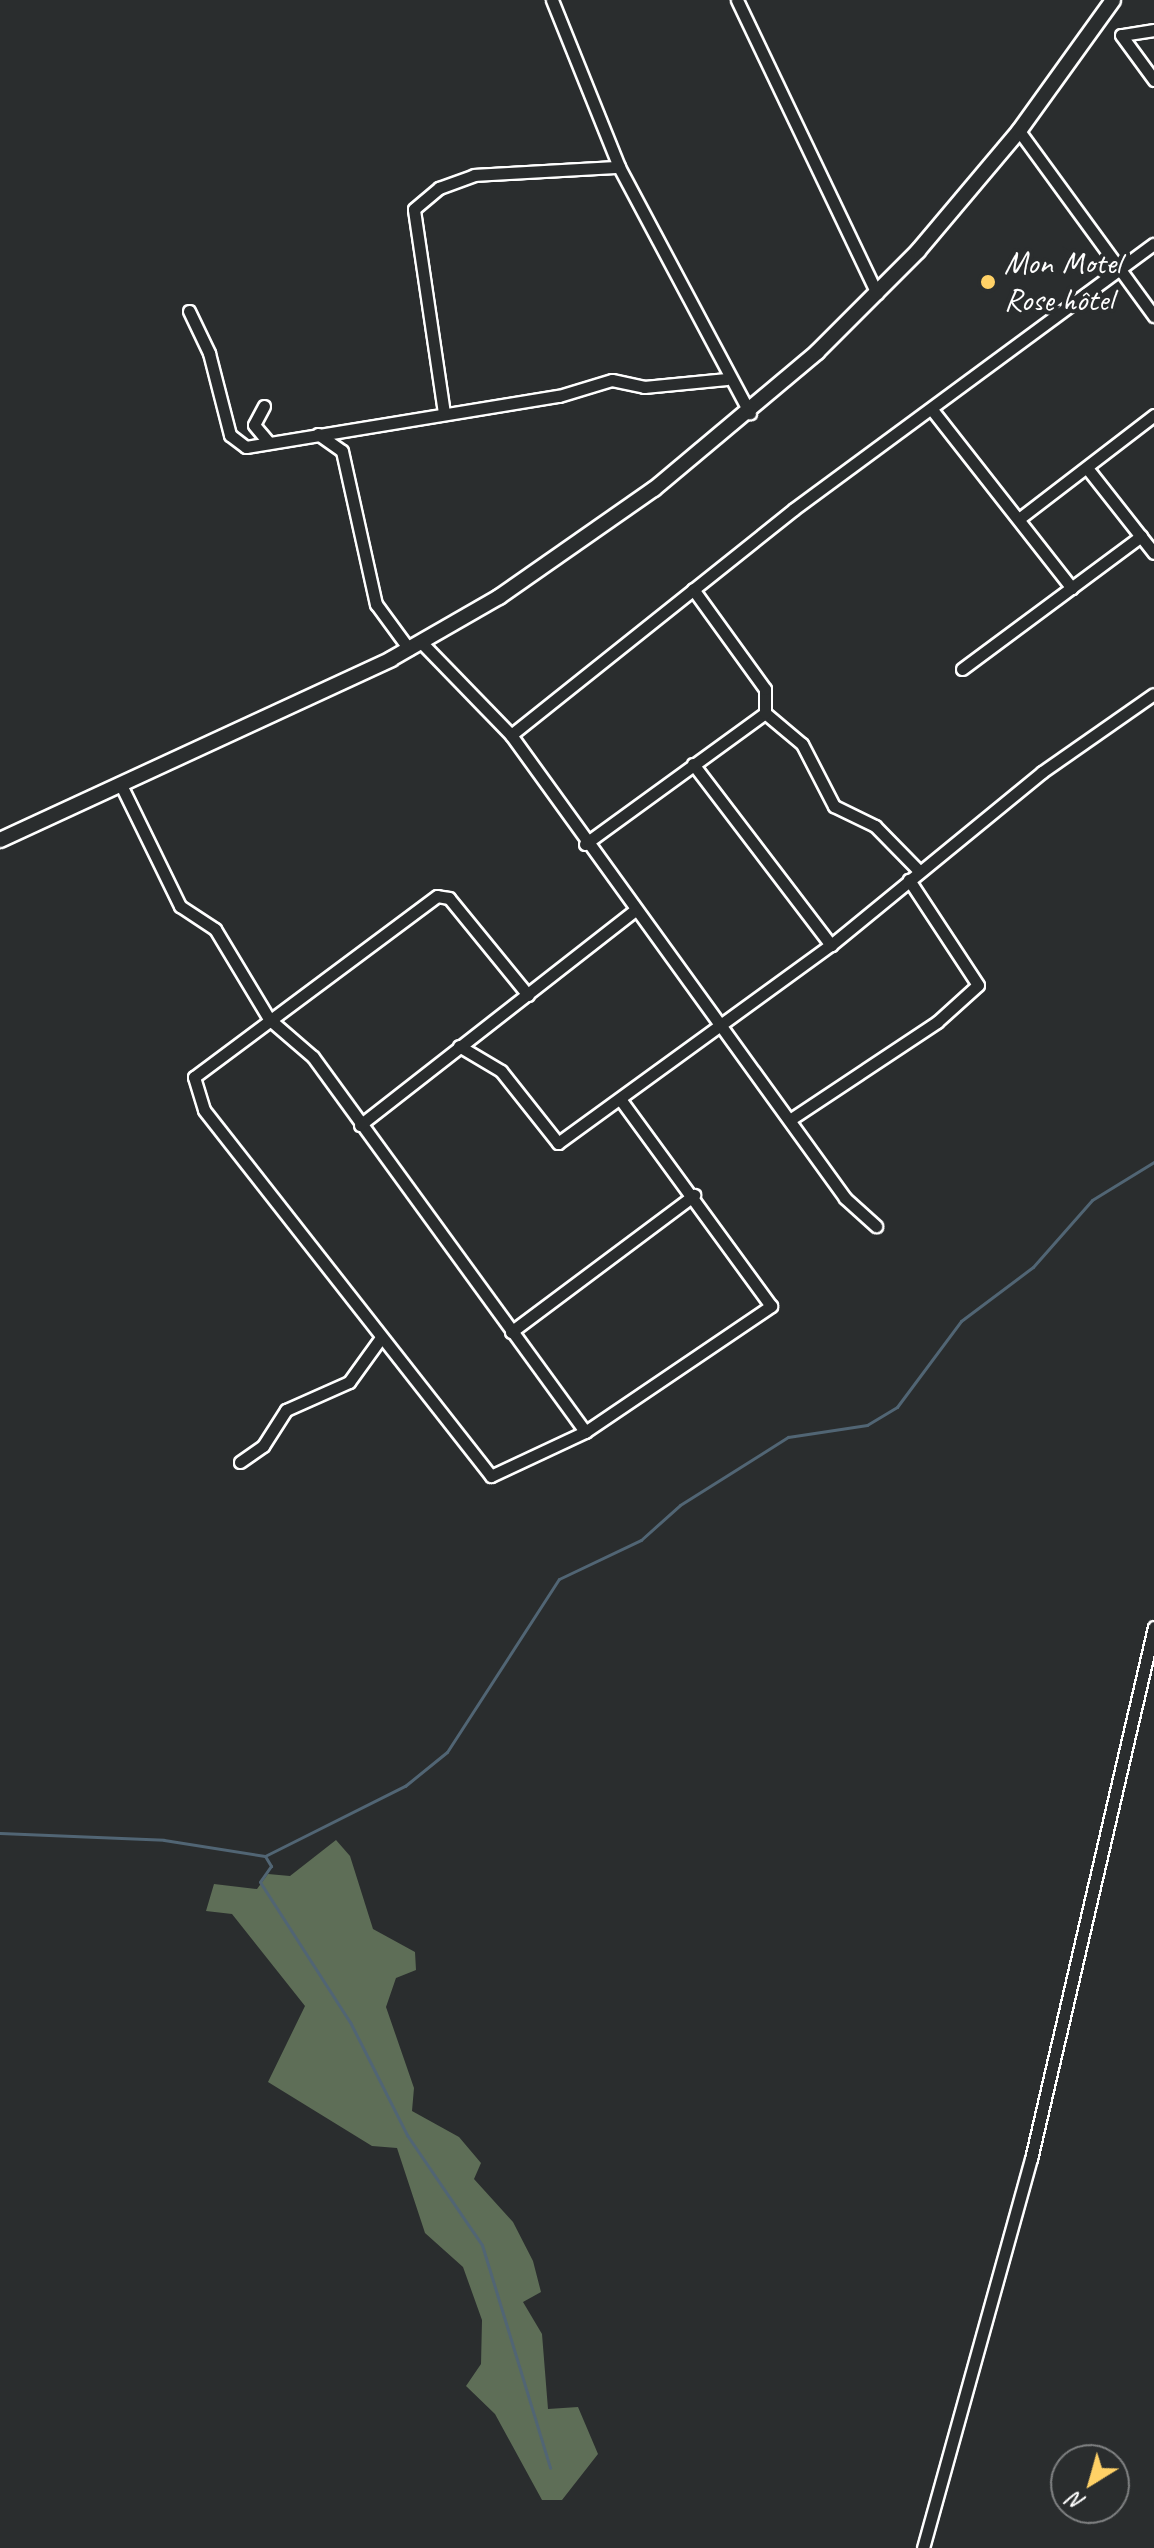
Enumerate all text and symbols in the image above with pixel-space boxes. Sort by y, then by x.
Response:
place label: Mon Motel Rose hôtel [1004,245,1121,320]
marker: Mon Motel Rose hôtel [979,273,997,291]
north arrow [1050,2444,1130,2524]
text: N [1063,2486,1091,2517]

